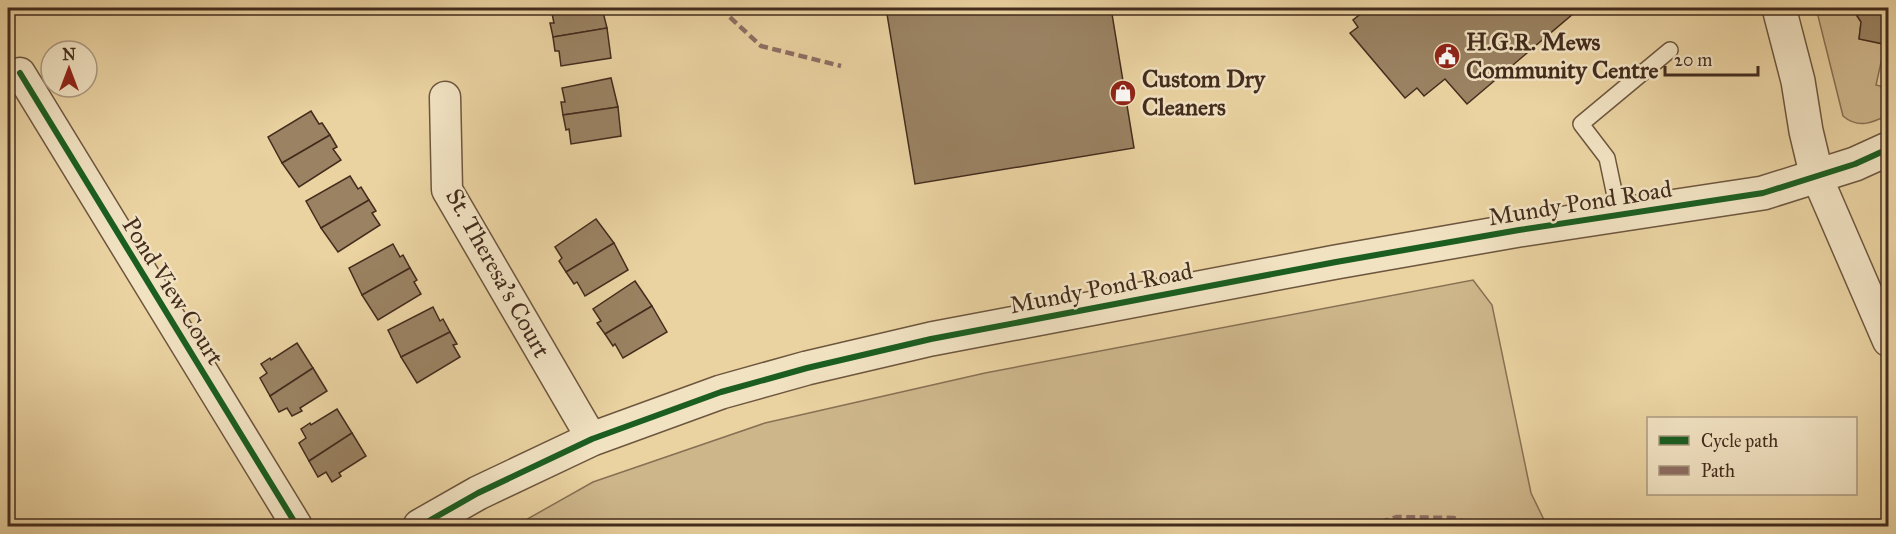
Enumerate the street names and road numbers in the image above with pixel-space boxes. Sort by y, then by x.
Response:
street label: Mundy Pond Road [1486,174,1674,232]
street label: St. Theresa's Court [439,183,557,363]
street label: Pond View Court [116,212,231,371]
street label: Mundy Pond Road [1007,256,1195,320]

